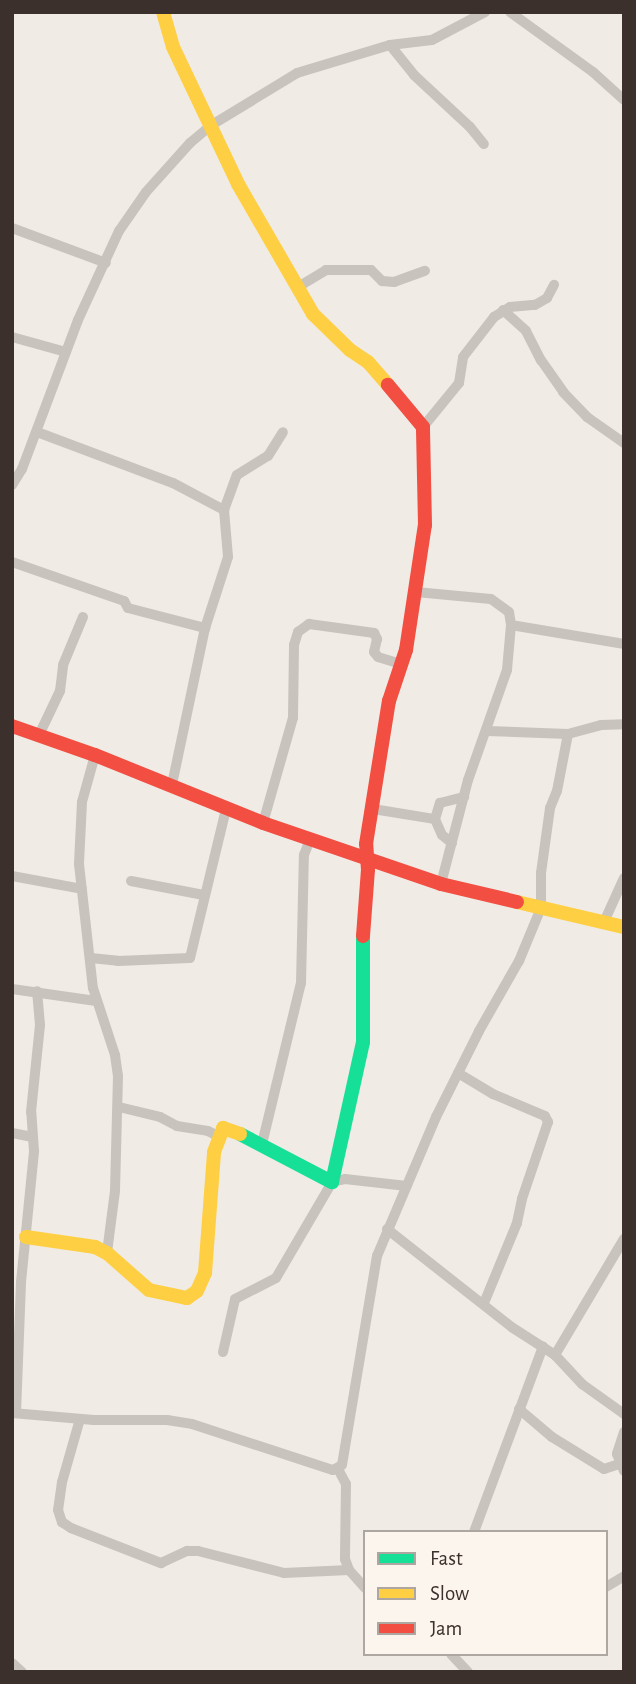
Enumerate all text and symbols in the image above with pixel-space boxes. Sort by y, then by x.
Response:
legend [363,1530,608,1656]
text: Fast [430,1548,463,1569]
text: Slow [430,1583,469,1604]
text: Jam [430,1618,462,1639]

